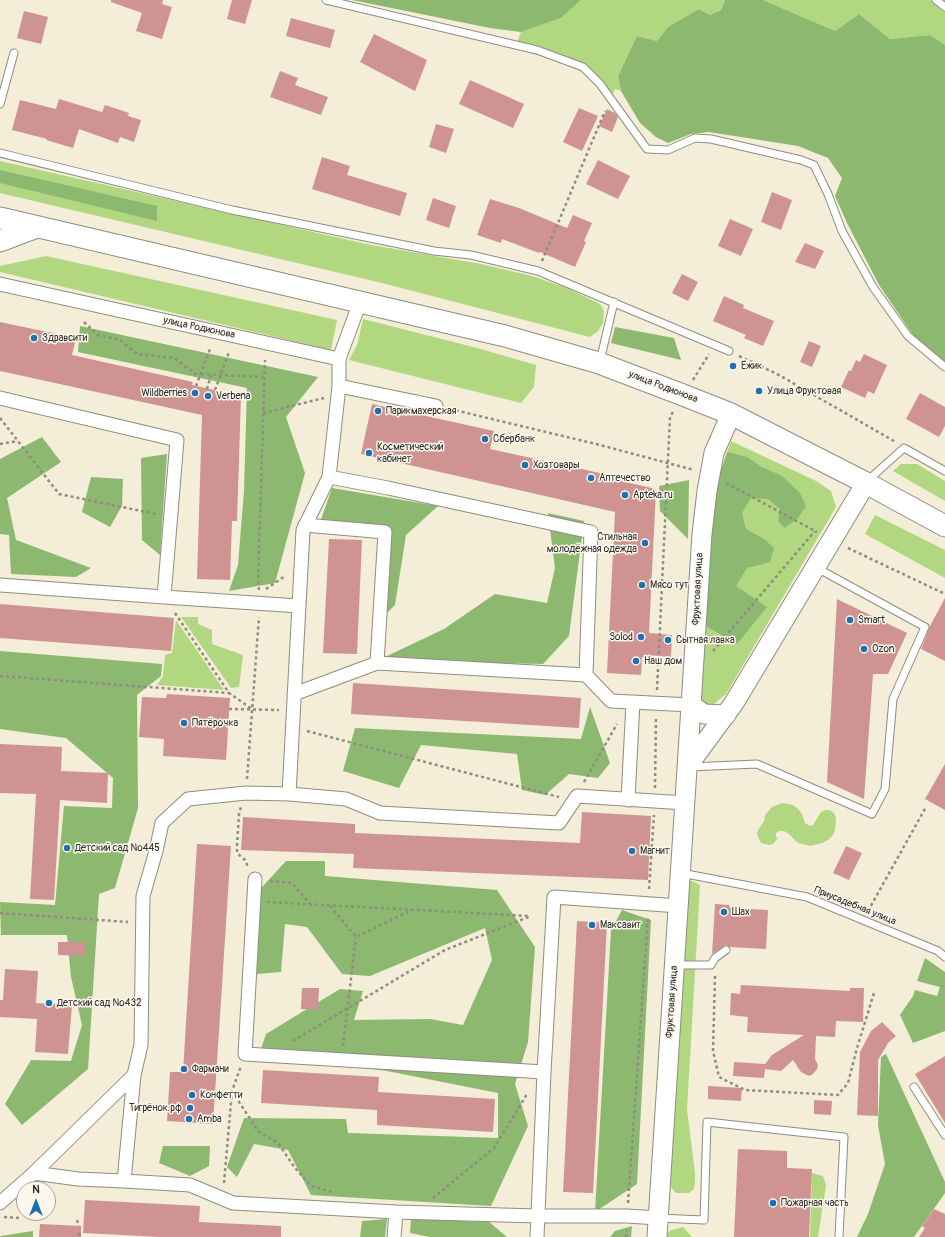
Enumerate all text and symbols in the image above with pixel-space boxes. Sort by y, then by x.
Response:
street label: улица Родионова [162,315,236,341]
place label: Здравсити [42,332,87,344]
marker: Здравсити [29,333,39,343]
place label: Ёжик [741,360,762,372]
marker: Ёжик [728,361,738,371]
street label: улица Родионова [627,368,699,406]
place label: Улица Фруктовая [767,385,841,397]
marker: Улица Фруктовая [754,386,764,396]
place label: Wildberries [141,387,187,399]
marker: Wildberries [190,388,200,398]
place label: Verbena [216,390,250,402]
marker: Verbena [203,391,213,401]
place label: Парикмахерская [386,405,456,417]
marker: Парикмахерская [373,406,383,416]
place label: Сбербанк [493,433,535,445]
marker: Сбербанк [480,434,490,444]
place label: Косметический кабинет [377,441,444,464]
marker: Косметический кабинет [364,448,374,458]
place label: Хозтовары [533,459,580,471]
marker: Хозтовары [520,460,530,470]
place label: Аптечество [599,472,651,484]
marker: Аптечество [586,473,596,483]
place label: Apteka.ru [633,489,673,501]
marker: Apteka.ru [620,490,630,500]
place label: Стильная молодёжная одежда [547,531,637,554]
marker: Стильная молодёжная одежда [640,538,650,548]
street label: Фруктовая улица [690,552,706,626]
place label: Мясо тут [650,579,689,591]
marker: Мясо тут [637,580,647,590]
place label: Smart [858,614,885,626]
marker: Smart [845,615,855,625]
place label: Solod [609,631,633,643]
marker: Solod [636,632,646,642]
place label: Сытная лавка [676,634,735,646]
marker: Сытная лавка [663,635,673,645]
place label: Ozon [872,643,894,655]
marker: Ozon [859,644,869,654]
place label: Наш дом [644,655,682,667]
marker: Наш дом [631,656,641,666]
place label: Пятёрочка [192,717,238,729]
marker: Пятёрочка [179,718,189,728]
place label: Детский сад №445 [75,842,160,854]
marker: Детский сад №445 [62,843,72,853]
place label: Магнит [640,845,670,857]
marker: Магнит [627,846,637,856]
street label: Приусадебная улица [812,884,898,928]
place label: Шах [732,906,750,918]
marker: Шах [719,907,729,917]
place label: Максавит [600,919,641,931]
marker: Максавит [587,920,597,930]
street label: Фруктовая улица [663,965,681,1039]
place label: Детский сад №432 [57,997,142,1009]
marker: Детский сад №432 [44,998,54,1008]
place label: Фармани [192,1063,229,1075]
marker: Фармани [179,1064,189,1074]
place label: Конфетти [200,1089,243,1101]
marker: Конфетти [187,1090,197,1100]
place label: Тигрёнок.рф [129,1102,182,1114]
marker: Тигрёнок.рф [185,1103,195,1113]
place label: Amba [197,1113,222,1125]
marker: Amba [184,1114,194,1124]
north arrow [16,1181,56,1221]
text: N [32,1183,40,1196]
place label: Пожарная часть [781,1197,849,1209]
marker: Пожарная часть [768,1198,778,1208]

